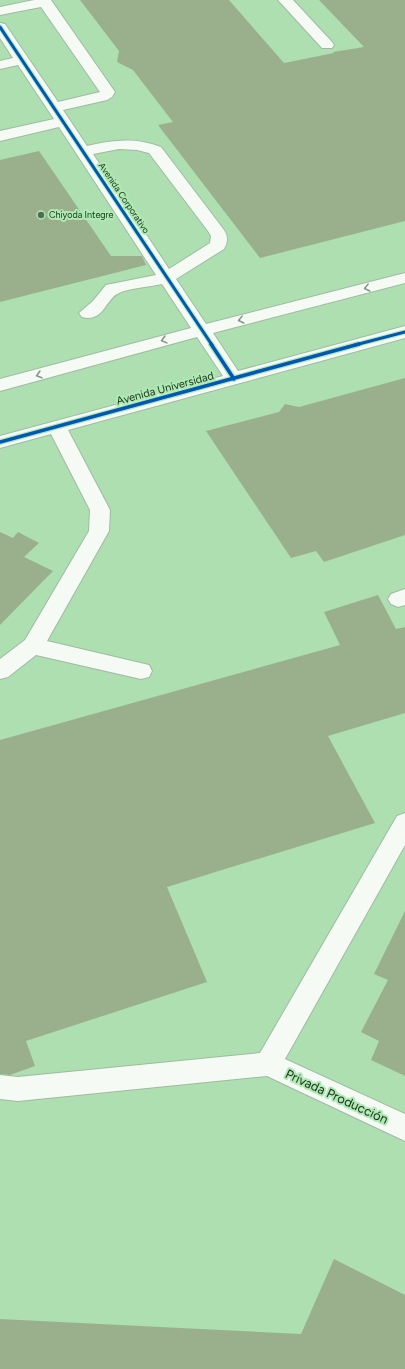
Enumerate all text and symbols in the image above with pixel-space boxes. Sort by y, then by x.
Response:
street label: Avenida Corporativo [97,160,152,235]
place label: Chiyoda Integre [49,209,114,220]
marker: Chiyoda Integre [36,210,46,220]
one-way arrow [364,283,371,292]
one-way arrow [238,316,244,324]
one-way arrow [161,336,167,344]
street label: Avenida Universidad [115,369,215,408]
one-way arrow [35,370,42,379]
street label: Privada Producción [283,1066,391,1127]

